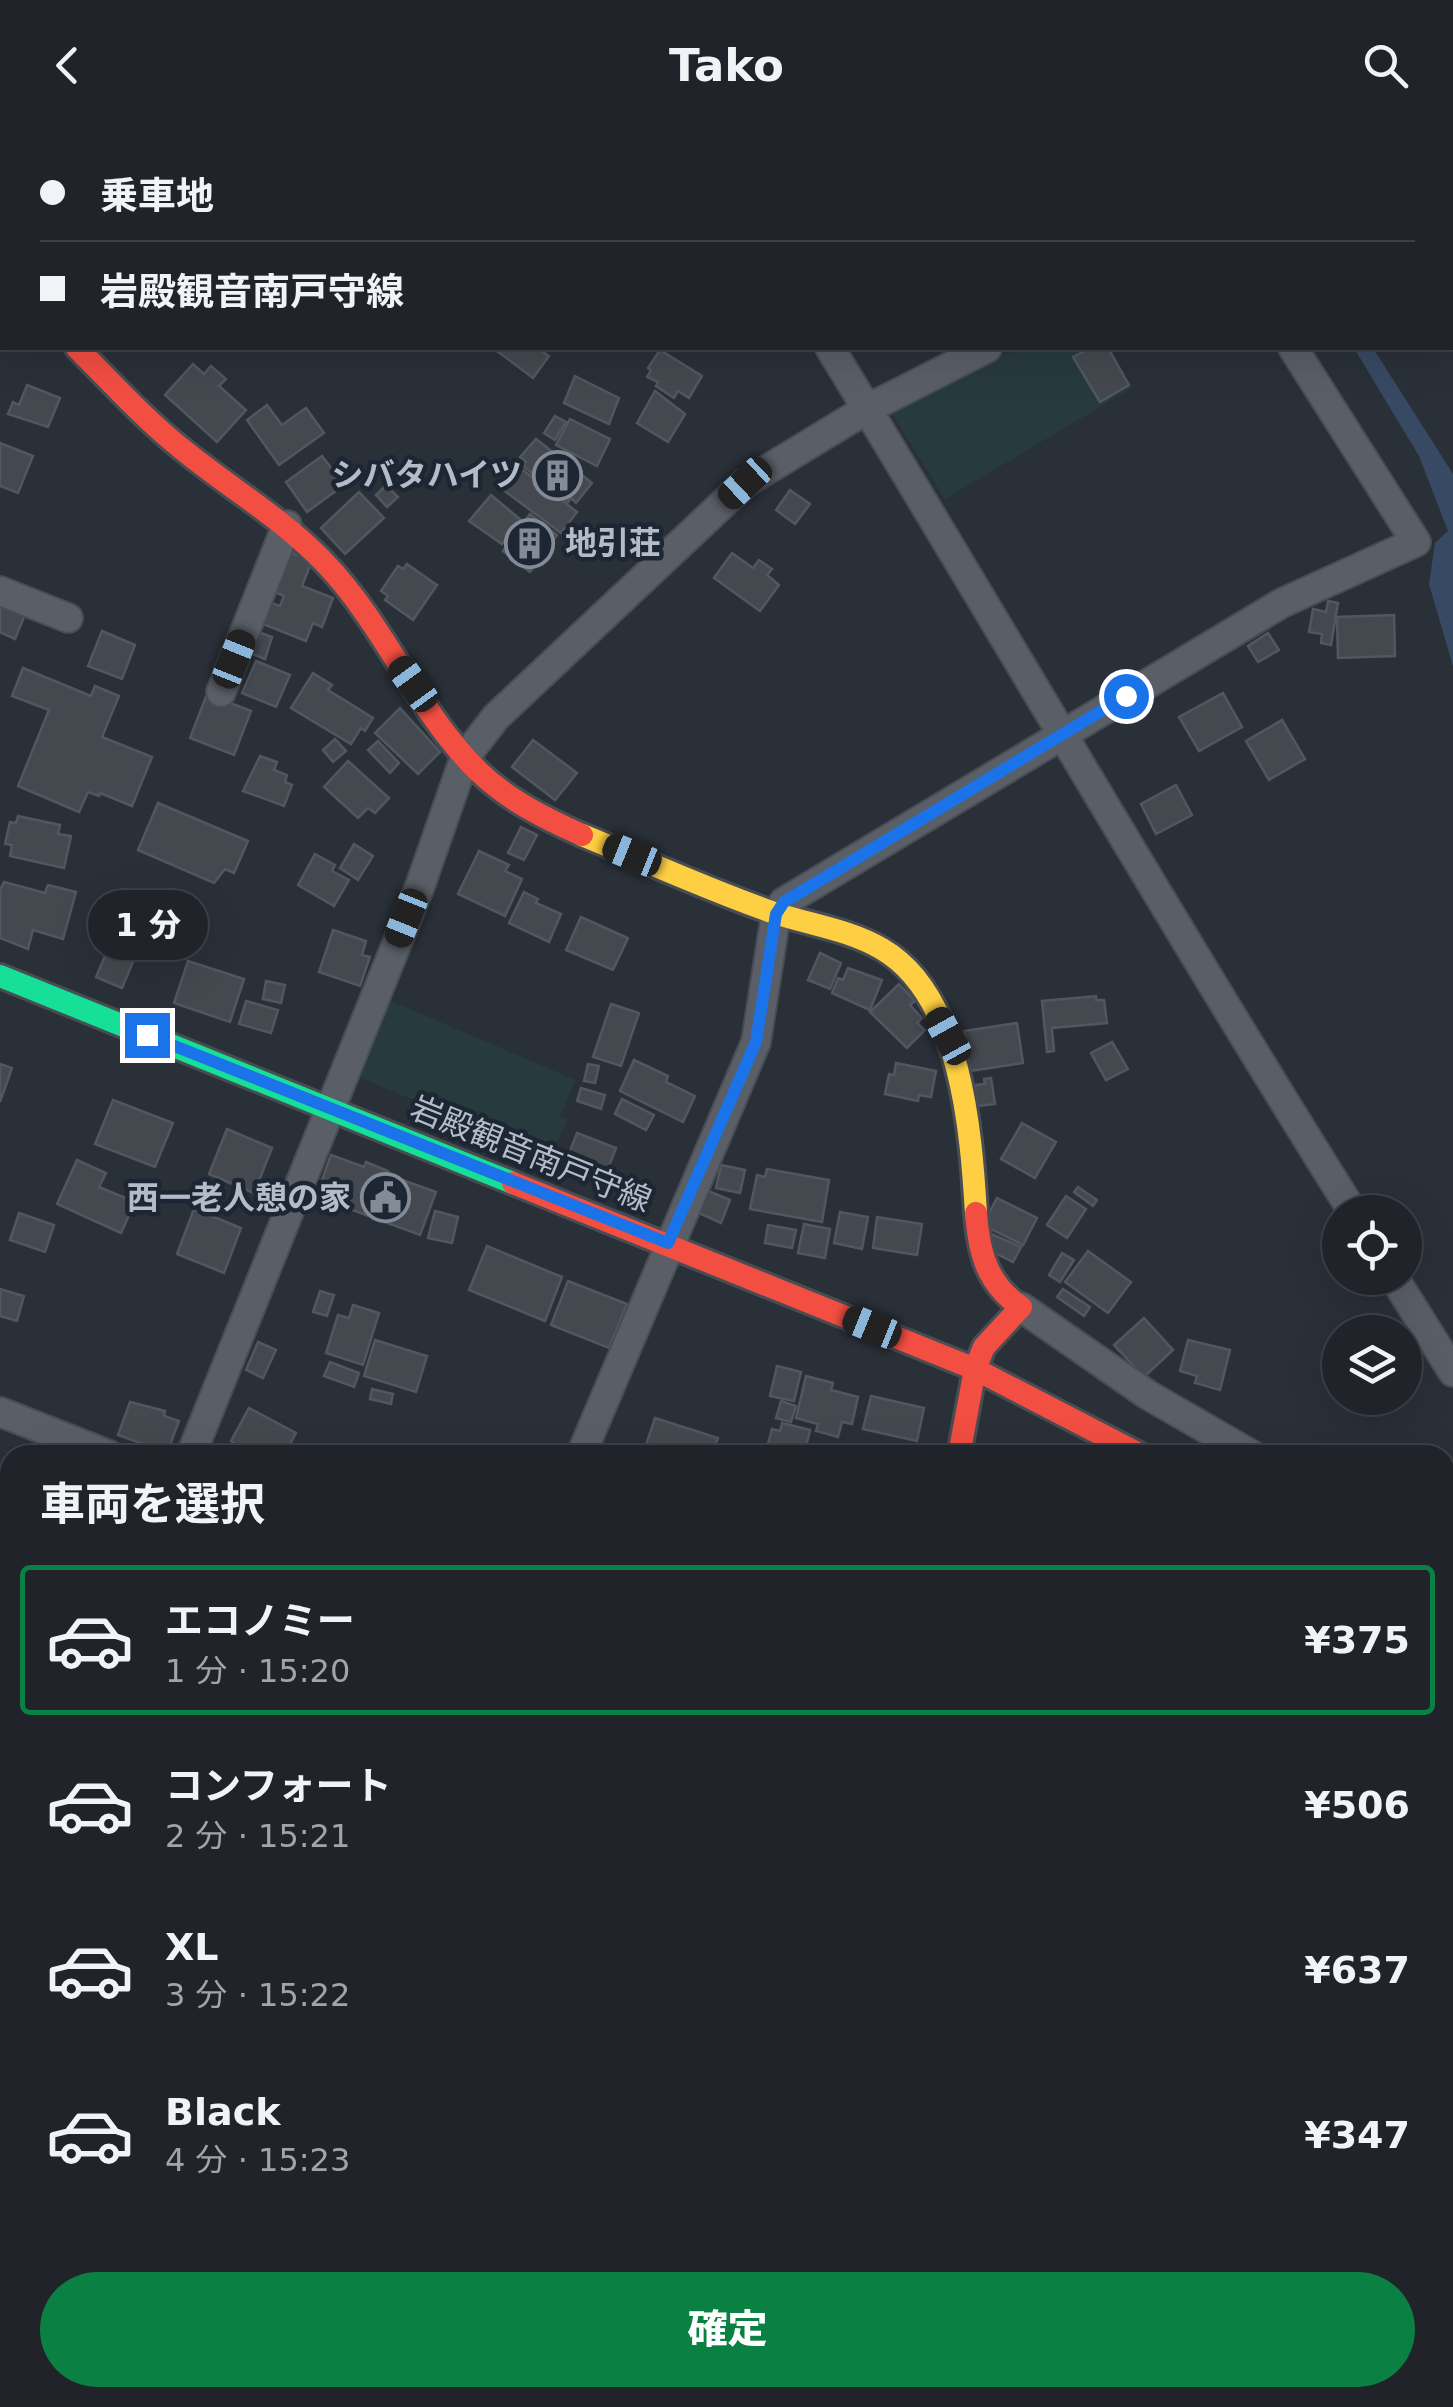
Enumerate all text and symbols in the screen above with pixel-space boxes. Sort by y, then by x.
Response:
icon: back [40,38,95,93]
icon: search [1358,38,1413,93]
text: Tako [669,39,784,92]
text: 乗車地 [100,174,214,218]
text: 岩殿観音南戸守線 [100,270,404,314]
building icon: シバタハイツ [531,449,583,501]
car [713,452,777,514]
place label: シバタハイツ [332,456,522,494]
building icon: 地引荘 [504,517,556,569]
place label: 地引荘 [565,524,661,562]
car [209,626,259,692]
car [383,651,443,717]
route start [1104,674,1149,719]
car [599,830,665,880]
car [381,885,431,951]
callout: 1 分 [87,890,207,960]
text: 1 分 [115,906,181,944]
car [920,1002,976,1070]
route end [125,1013,170,1058]
street label: 岩殿観音南戸守線 [405,1088,657,1220]
public building icon: 西一老人憩の家 [360,1172,412,1224]
place label: 西一老人憩の家 [127,1179,351,1217]
map controls [1322,1195,1422,1415]
button: locate [1322,1195,1422,1295]
car [839,1302,905,1352]
button: layers [1322,1315,1422,1415]
text: 車両を選択 [40,1478,265,1531]
icon: car [45,1595,135,1685]
text: エコノミー [165,1599,355,1643]
text: ¥375 [1304,1618,1410,1662]
text: 1 分 · 15:20 [165,1652,350,1690]
icon: car [45,1760,135,1850]
text: コンフォート [165,1764,392,1808]
text: ¥506 [1304,1783,1410,1827]
text: 2 分 · 15:21 [165,1817,350,1855]
icon: car [45,1925,135,2015]
text: XL [165,1925,219,1969]
text: ¥637 [1304,1948,1410,1992]
text: 3 分 · 15:22 [165,1976,350,2014]
icon: car [45,2090,135,2180]
text: Black [165,2090,280,2134]
text: ¥347 [1304,2113,1410,2157]
text: 4 分 · 15:23 [165,2141,350,2179]
button: 確定 [40,2272,1415,2387]

